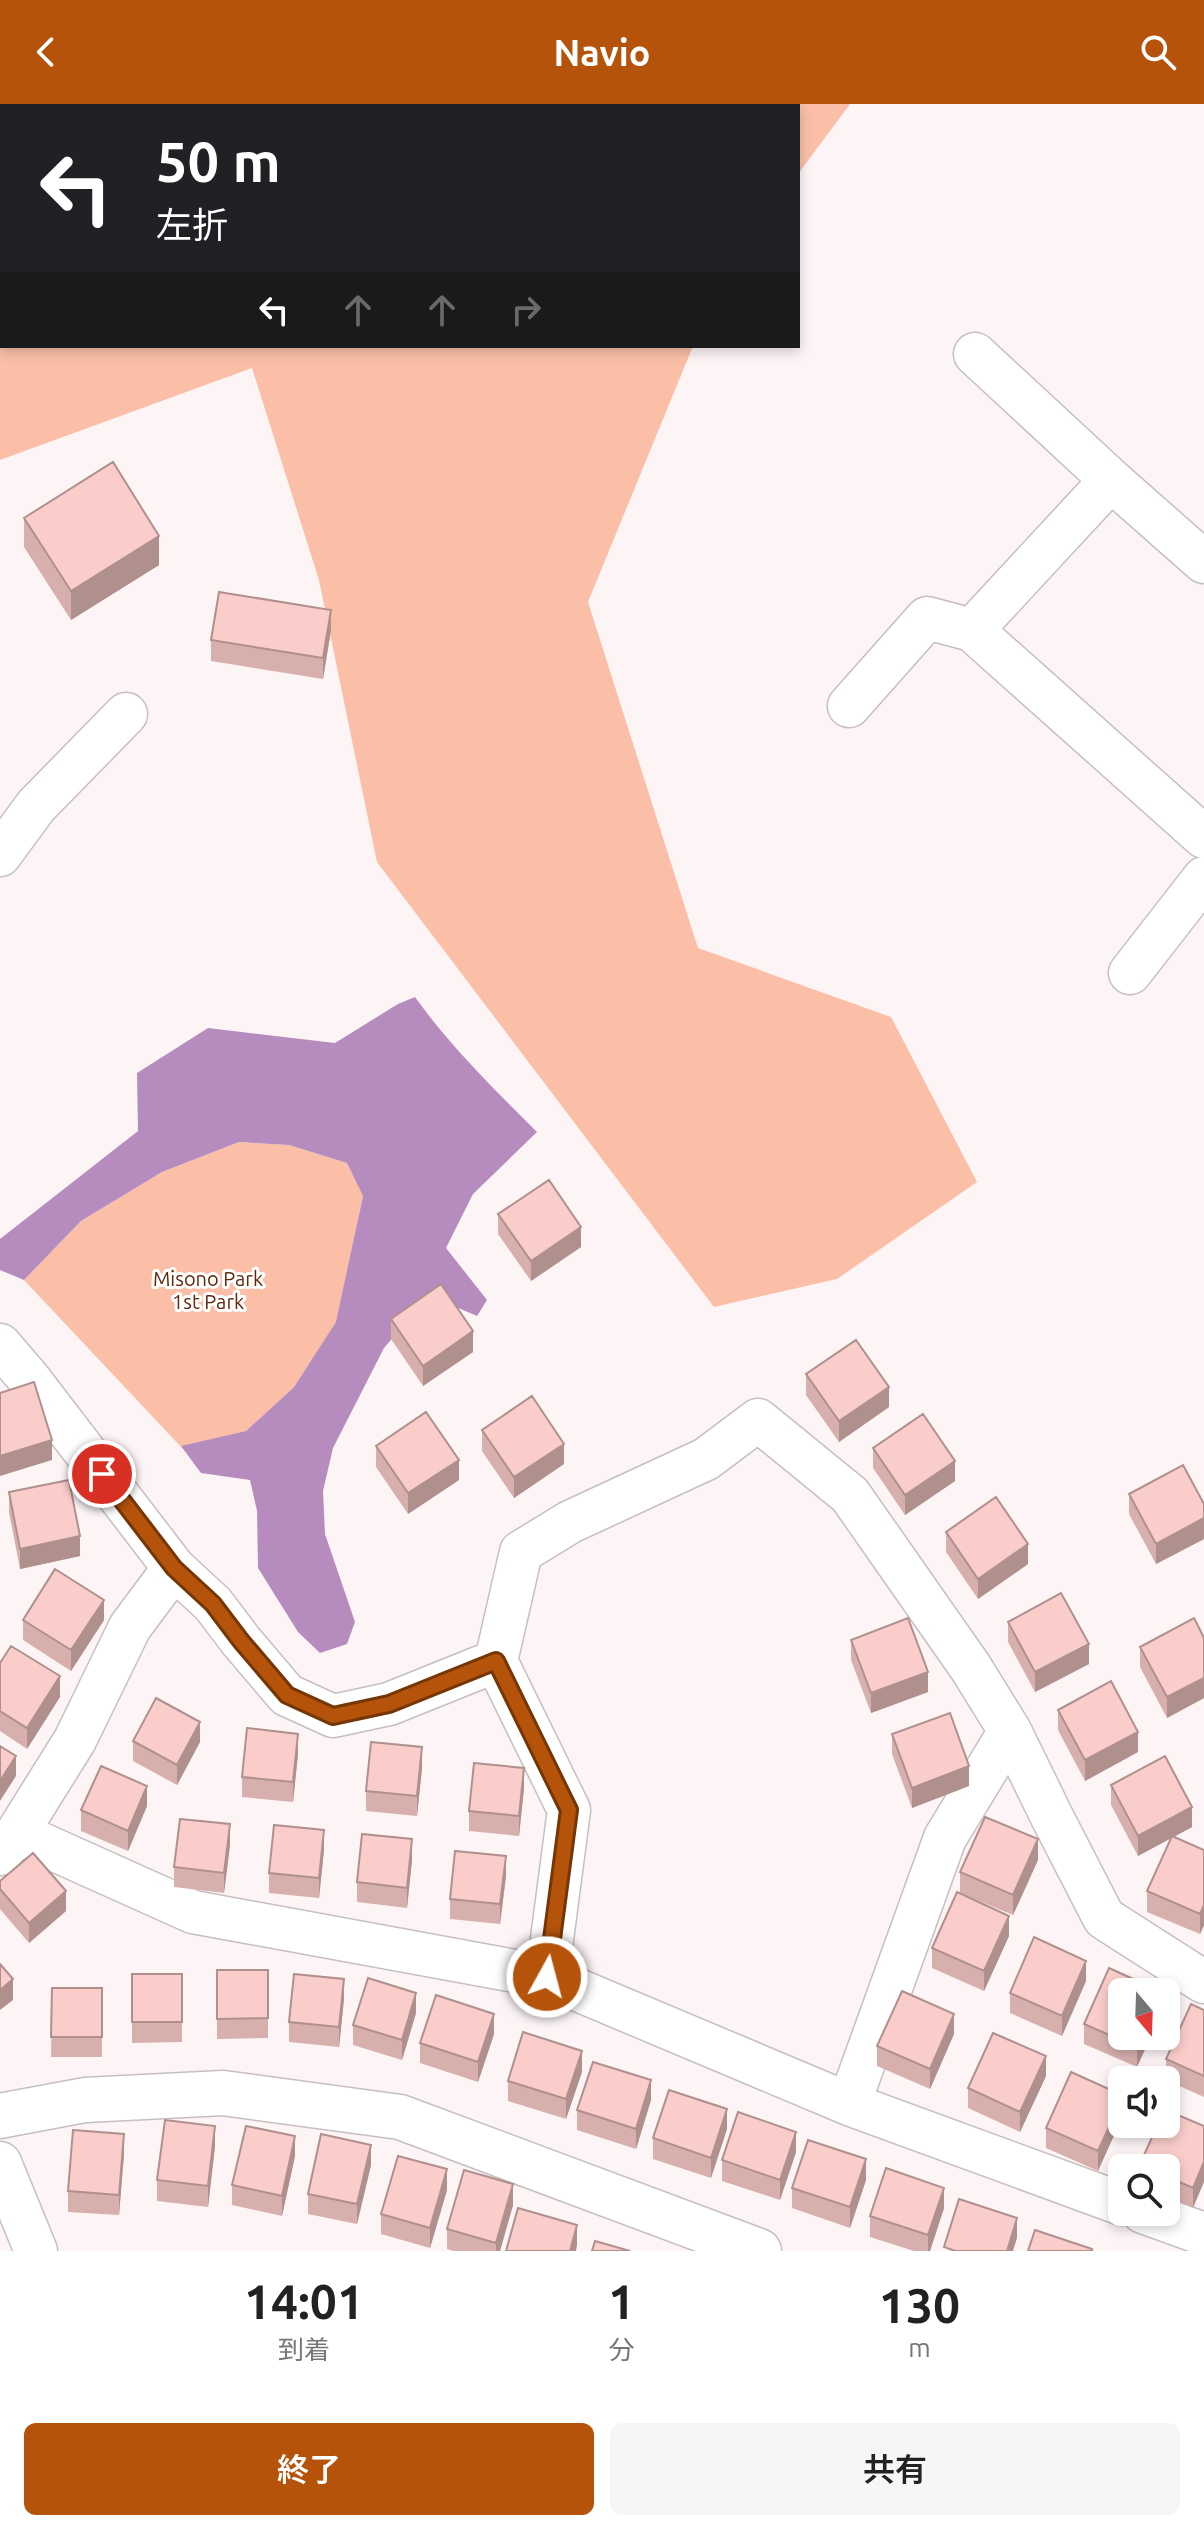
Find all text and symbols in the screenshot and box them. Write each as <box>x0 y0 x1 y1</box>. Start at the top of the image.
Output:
icon: back <box>24 30 68 74</box>
icon: search <box>1136 30 1180 74</box>
text: Navio <box>554 32 650 73</box>
text: 50 m <box>156 130 281 193</box>
icon: left <box>24 136 128 240</box>
text: 左折 <box>156 204 228 245</box>
icon: left <box>252 288 296 332</box>
icon: ahead <box>336 288 380 332</box>
icon: ahead <box>420 288 464 332</box>
icon: right <box>504 288 548 332</box>
park label: Misono Park 1st Park <box>153 1267 263 1313</box>
pin <box>68 1440 136 1508</box>
icon: arrive <box>80 1452 124 1496</box>
position arrow <box>505 1935 589 2019</box>
north arrow <box>1108 1978 1180 2050</box>
map controls <box>1108 1978 1180 2226</box>
button: sound <box>1108 2066 1180 2138</box>
button: search <box>1108 2154 1180 2226</box>
text: 14:01 <box>244 2274 364 2328</box>
text: 1 <box>608 2274 635 2328</box>
text: 130 <box>879 2278 960 2332</box>
text: m <box>908 2333 931 2362</box>
text: 到着 <box>278 2335 330 2364</box>
text: 分 <box>608 2335 634 2364</box>
button: 終了 <box>24 2423 594 2515</box>
button: 共有 <box>610 2423 1180 2515</box>

